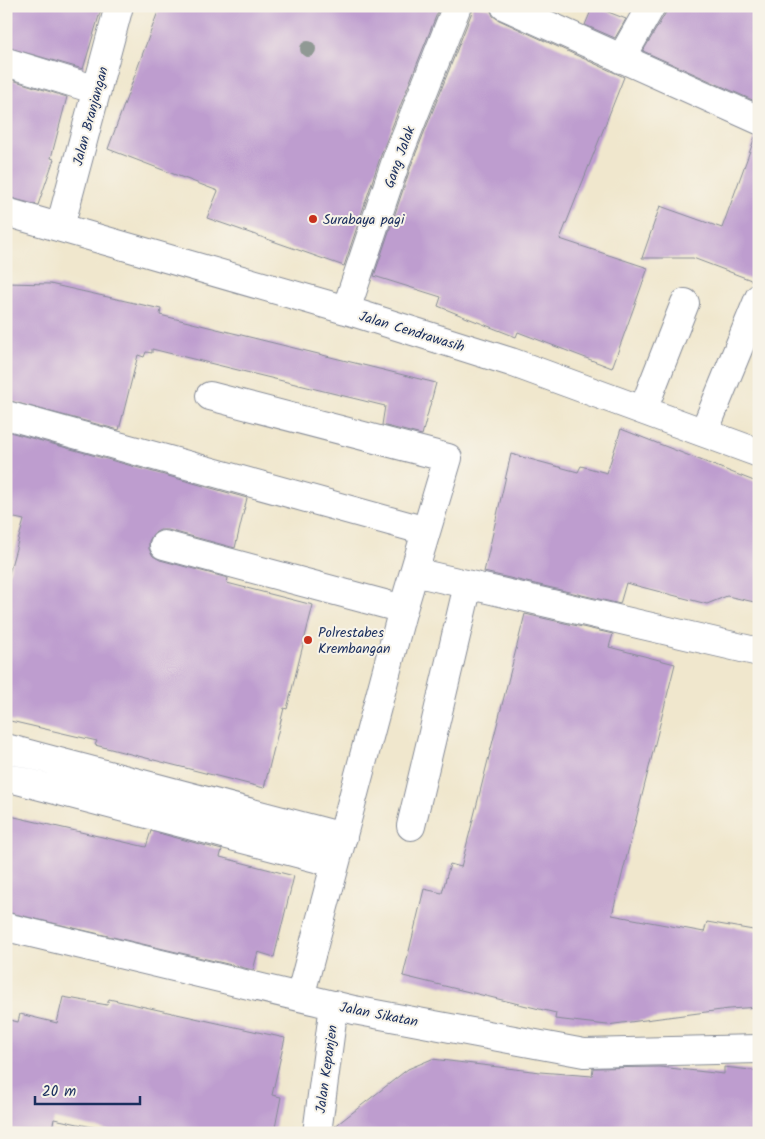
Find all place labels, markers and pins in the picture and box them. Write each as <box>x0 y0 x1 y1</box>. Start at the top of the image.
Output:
place label: Surabaya pagi <box>323 209 405 231</box>
marker: Surabaya pagi <box>307 213 319 225</box>
place label: Polrestabes Krembangan <box>318 622 390 660</box>
marker: Polrestabes Krembangan <box>302 634 314 646</box>

